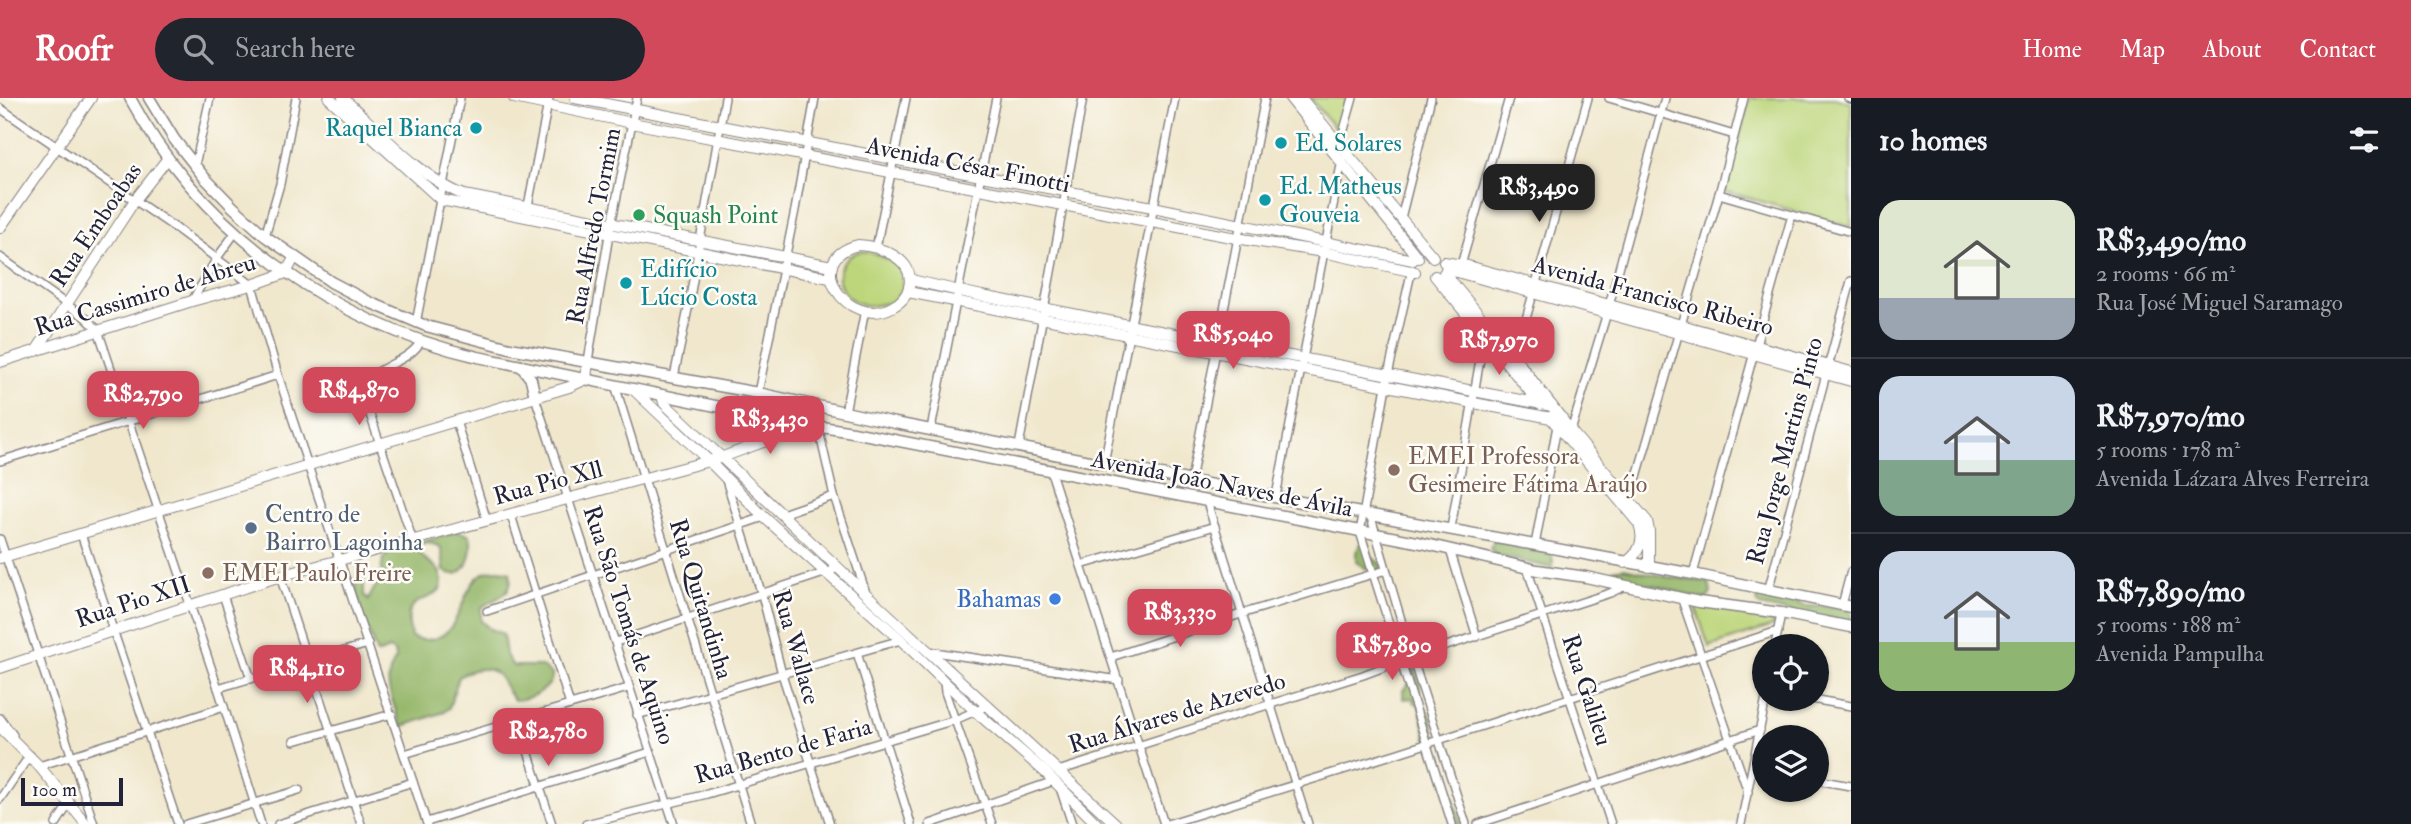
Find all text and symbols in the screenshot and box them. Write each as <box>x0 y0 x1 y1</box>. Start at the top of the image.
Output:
search box <box>155 18 645 81</box>
text: Roofr <box>35 29 113 70</box>
icon: search <box>179 30 217 68</box>
text: Search here <box>235 33 355 65</box>
text: Home <box>2022 34 2082 65</box>
text: Map <box>2120 34 2165 65</box>
text: About <box>2203 34 2262 65</box>
text: Contact <box>2300 34 2376 65</box>
place label: Raquel Bianca <box>325 113 463 144</box>
marker: Raquel Bianca <box>468 120 484 136</box>
icon: filters <box>2345 121 2383 159</box>
text: 10 homes <box>1879 122 1987 159</box>
street label: Rua Alfredo Tormim <box>560 125 628 327</box>
place label: Ed. Solares <box>1295 128 1402 159</box>
street label: Avenida César Finotti <box>862 130 1073 200</box>
marker: Ed. Solares <box>1273 135 1289 151</box>
street label: Rua Emboabas <box>43 157 149 293</box>
pin: R$3,490 <box>1474 164 1604 224</box>
place label: Ed. Matheus Gouveia <box>1279 171 1402 230</box>
text: R$3,490 <box>1499 172 1579 201</box>
marker: Ed. Matheus Gouveia <box>1257 192 1273 208</box>
place label: Squash Point <box>653 200 778 231</box>
marker: Squash Point <box>631 207 647 223</box>
text: R$3,490/mo <box>2096 222 2246 259</box>
icon: home <box>1935 228 2019 312</box>
street label: Rua Cassimiro de Abreu <box>30 247 260 343</box>
street label: Avenida Francisco Ribeiro <box>1528 249 1777 343</box>
place label: Edifício Lúcio Costa <box>640 254 758 313</box>
text: 2 rooms · 66 m² <box>2096 259 2235 288</box>
marker: Edifício Lúcio Costa <box>618 275 634 291</box>
text: Rua José Miguel Saramago <box>2096 288 2343 317</box>
pin: R$5,040 <box>1168 312 1298 371</box>
pin: R$7,970 <box>1434 317 1564 377</box>
text: R$5,040 <box>1193 319 1273 348</box>
text: R$7,970 <box>1459 325 1539 354</box>
street label: Rua Jorge Martins Pinto <box>1740 334 1830 568</box>
pin: R$4,870 <box>294 368 424 427</box>
pin: R$2,790 <box>78 372 208 431</box>
text: R$4,870 <box>319 375 399 404</box>
text: R$2,790 <box>103 379 183 408</box>
pin: R$3,430 <box>705 396 835 456</box>
text: R$7,970/mo <box>2096 398 2245 435</box>
text: R$3,430 <box>731 404 809 433</box>
icon: home <box>1935 404 2019 488</box>
text: 5 rooms · 178 m² <box>2096 435 2240 464</box>
place label: EMEI Professora Gesimeire Fátima Araújo <box>1408 441 1647 500</box>
street label: Avenida João Naves de Ávila <box>1088 442 1357 525</box>
street label: Rua Pio Xll <box>490 454 606 512</box>
marker: EMEI Professora Gesimeire Fátima Araújo <box>1386 462 1402 478</box>
text: Avenida Lázara Alves Ferreira <box>2096 464 2369 493</box>
place label: Centro de Bairro Lagoinha <box>265 499 424 558</box>
street label: Rua São Tomás de Aquino <box>576 502 682 748</box>
street label: Rua Quitandinha <box>662 515 740 684</box>
marker: Centro de Bairro Lagoinha <box>243 520 259 536</box>
place label: EMEI Paulo Freire <box>222 558 412 589</box>
marker: EMEI Paulo Freire <box>200 565 216 581</box>
street label: Rua Pio XII <box>72 569 194 635</box>
text: R$7,890/mo <box>2096 573 2245 610</box>
icon: home <box>1935 579 2019 663</box>
place label: Bahamas <box>956 584 1041 615</box>
street label: Rua Wallace <box>765 586 827 708</box>
pin: R$3,330 <box>1115 589 1245 649</box>
marker: Bahamas <box>1047 591 1063 607</box>
text: R$3,330 <box>1143 597 1217 626</box>
text: 5 rooms · 188 m² <box>2096 610 2240 639</box>
pin: R$7,890 <box>1327 622 1457 682</box>
text: R$7,890 <box>1352 630 1432 659</box>
street label: Rua Galileu <box>1554 630 1620 750</box>
map controls <box>1752 634 1829 802</box>
button: locate <box>1752 634 1829 711</box>
text: Avenida Pampulha <box>2096 639 2264 668</box>
pin: R$4,110 <box>242 646 372 705</box>
text: R$4,110 <box>269 653 345 682</box>
street label: Rua Álvares de Azevedo <box>1065 664 1289 761</box>
pin: R$2,780 <box>483 708 613 768</box>
street label: Rua Bento de Faria <box>691 711 876 791</box>
text: R$2,780 <box>509 716 587 745</box>
button: layers <box>1752 725 1829 802</box>
scale bar <box>21 775 122 807</box>
text: 100 m <box>32 778 77 802</box>

